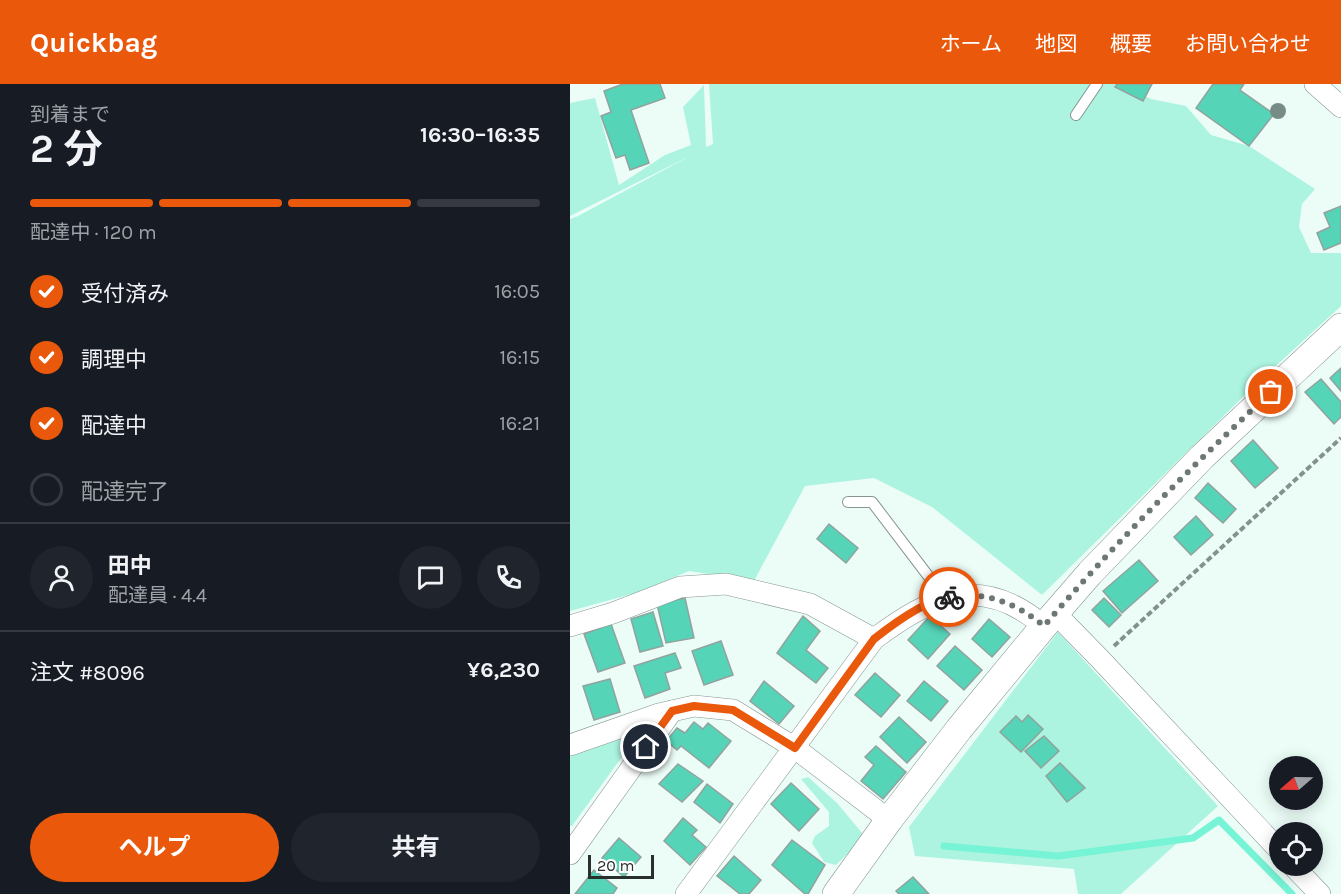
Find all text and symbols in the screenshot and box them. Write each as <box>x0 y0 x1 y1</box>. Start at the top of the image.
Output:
text: Quickbag <box>30 26 157 59</box>
text: ホーム <box>940 32 1002 56</box>
text: 地図 <box>1035 32 1077 56</box>
text: 概要 <box>1110 32 1152 56</box>
text: お問い合わせ <box>1185 32 1311 56</box>
text: 到着まで <box>30 103 110 126</box>
text: 16:30–16:35 <box>420 122 540 148</box>
text: 2 分 <box>30 126 102 172</box>
text: 配達中 · 120 m <box>30 221 157 244</box>
icon: check <box>30 275 63 308</box>
text: 16:05 <box>494 280 540 303</box>
text: 受付済み <box>81 281 169 307</box>
icon: check <box>30 341 63 374</box>
text: 16:15 <box>499 346 540 369</box>
text: 調理中 <box>81 347 147 373</box>
pin <box>1245 366 1296 417</box>
icon: bag <box>1254 375 1287 408</box>
icon: check <box>30 407 63 440</box>
text: 16:21 <box>499 412 540 435</box>
text: 配達中 <box>81 413 147 439</box>
text: 配達完了 <box>81 479 169 505</box>
button: person <box>30 546 93 609</box>
button: chat <box>399 546 462 609</box>
button: phone <box>477 546 540 609</box>
text: 田中 <box>108 553 152 579</box>
courier <box>919 567 979 627</box>
icon: bike <box>933 581 966 614</box>
text: 配達員 · 4.4 <box>108 584 207 607</box>
text: ¥6,230 <box>467 657 540 683</box>
text: 注文 #8096 <box>30 660 145 686</box>
pin <box>620 721 671 772</box>
icon: home <box>629 730 662 763</box>
north arrow <box>1269 756 1323 810</box>
map controls <box>1269 756 1323 876</box>
button: ヘルプ <box>30 813 279 882</box>
button: 共有 <box>291 813 540 882</box>
button: locate <box>1269 822 1323 876</box>
scale bar <box>588 852 654 880</box>
text: 20 m <box>597 856 635 875</box>

